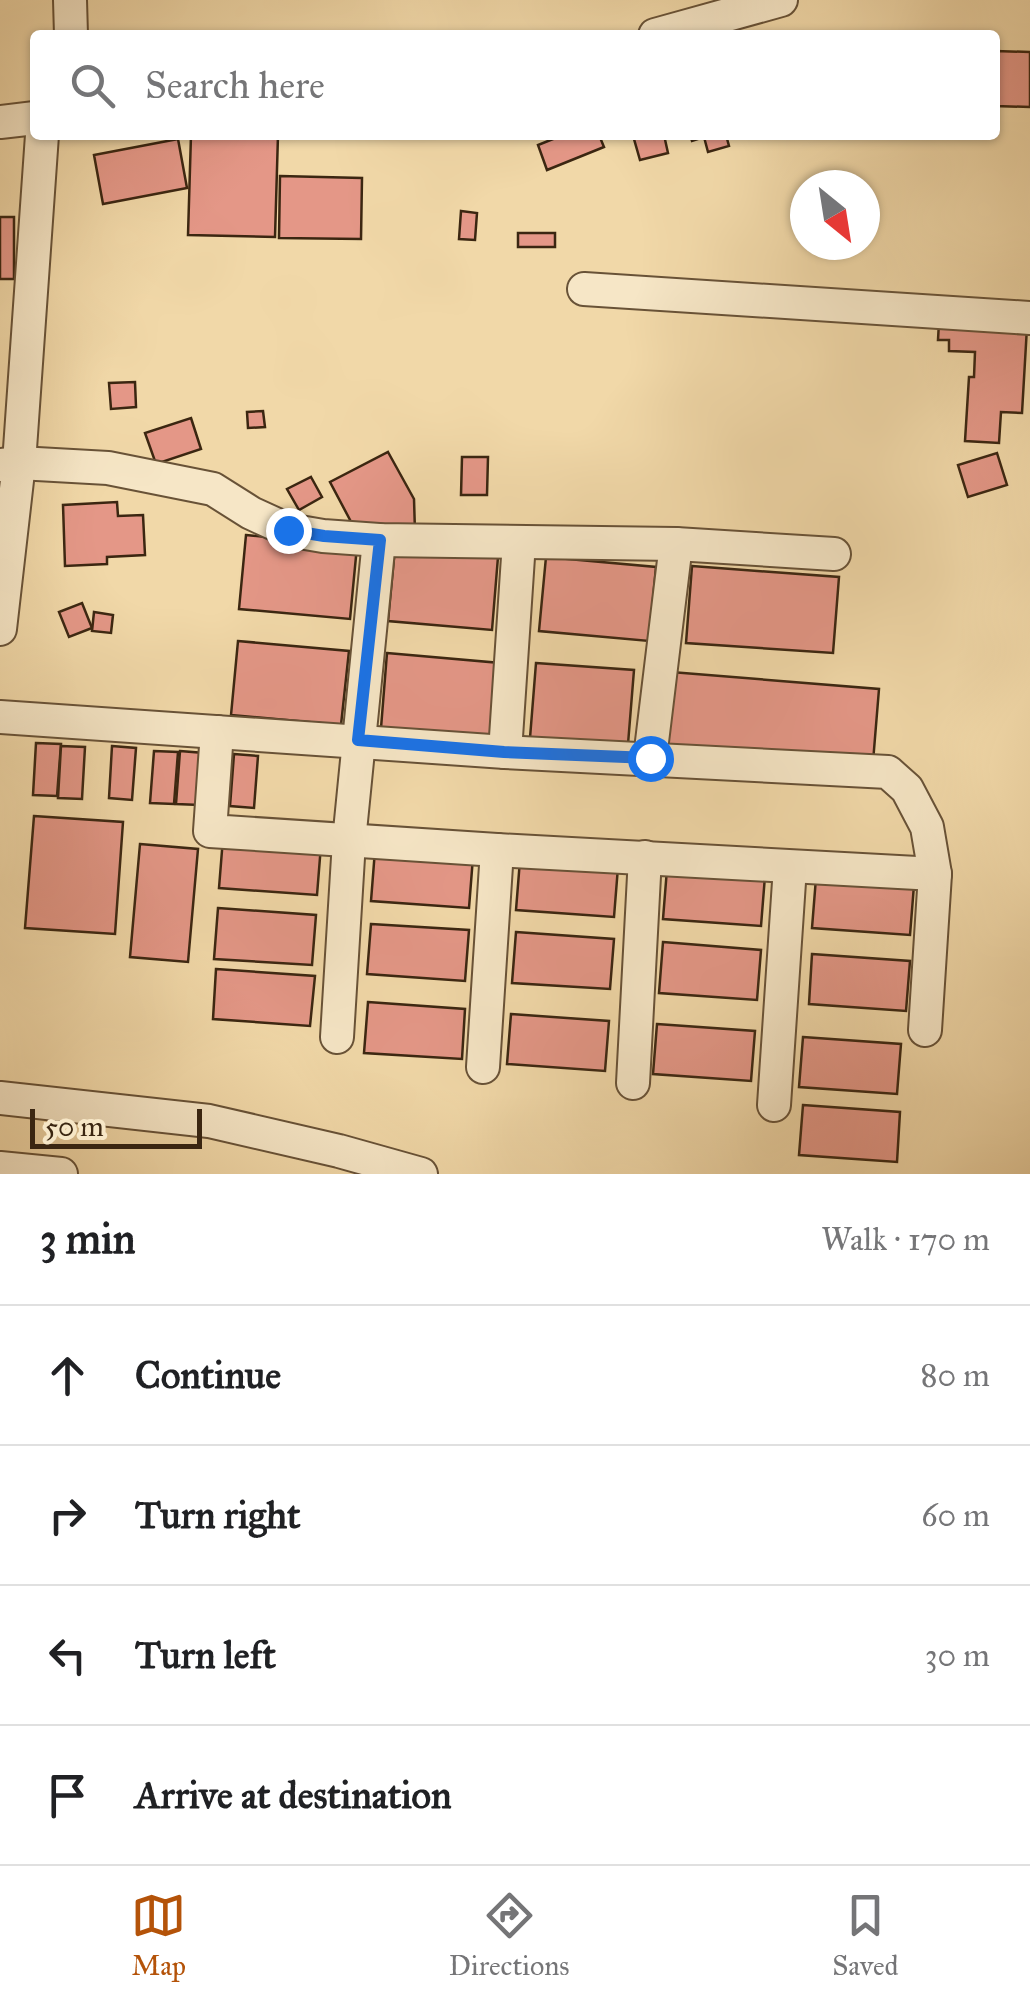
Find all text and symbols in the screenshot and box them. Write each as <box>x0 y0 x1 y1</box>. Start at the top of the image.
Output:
search box <box>30 30 1000 140</box>
icon: search <box>65 58 120 113</box>
text: Search here <box>145 62 325 108</box>
north arrow <box>790 170 880 260</box>
route end <box>266 508 312 554</box>
route start <box>628 736 674 782</box>
scale bar <box>30 1104 202 1148</box>
text: 50 m <box>45 1109 104 1144</box>
text: 3 min <box>40 1213 135 1265</box>
text: Walk · 170 m <box>821 1220 990 1259</box>
icon: ahead <box>40 1348 95 1403</box>
text: Continue <box>135 1352 281 1398</box>
text: 80 m <box>921 1356 990 1395</box>
icon: right <box>40 1488 95 1543</box>
text: Turn right <box>135 1492 301 1538</box>
text: 60 m <box>921 1496 990 1535</box>
icon: left <box>40 1628 95 1683</box>
text: Turn left <box>135 1632 276 1678</box>
text: 30 m <box>925 1636 990 1675</box>
icon: arrive <box>40 1768 95 1823</box>
text: Arrive at destination <box>135 1772 452 1818</box>
tab: Map <box>131 1888 186 1983</box>
tab: Directions <box>449 1888 570 1983</box>
tab: Saved <box>832 1888 899 1983</box>

